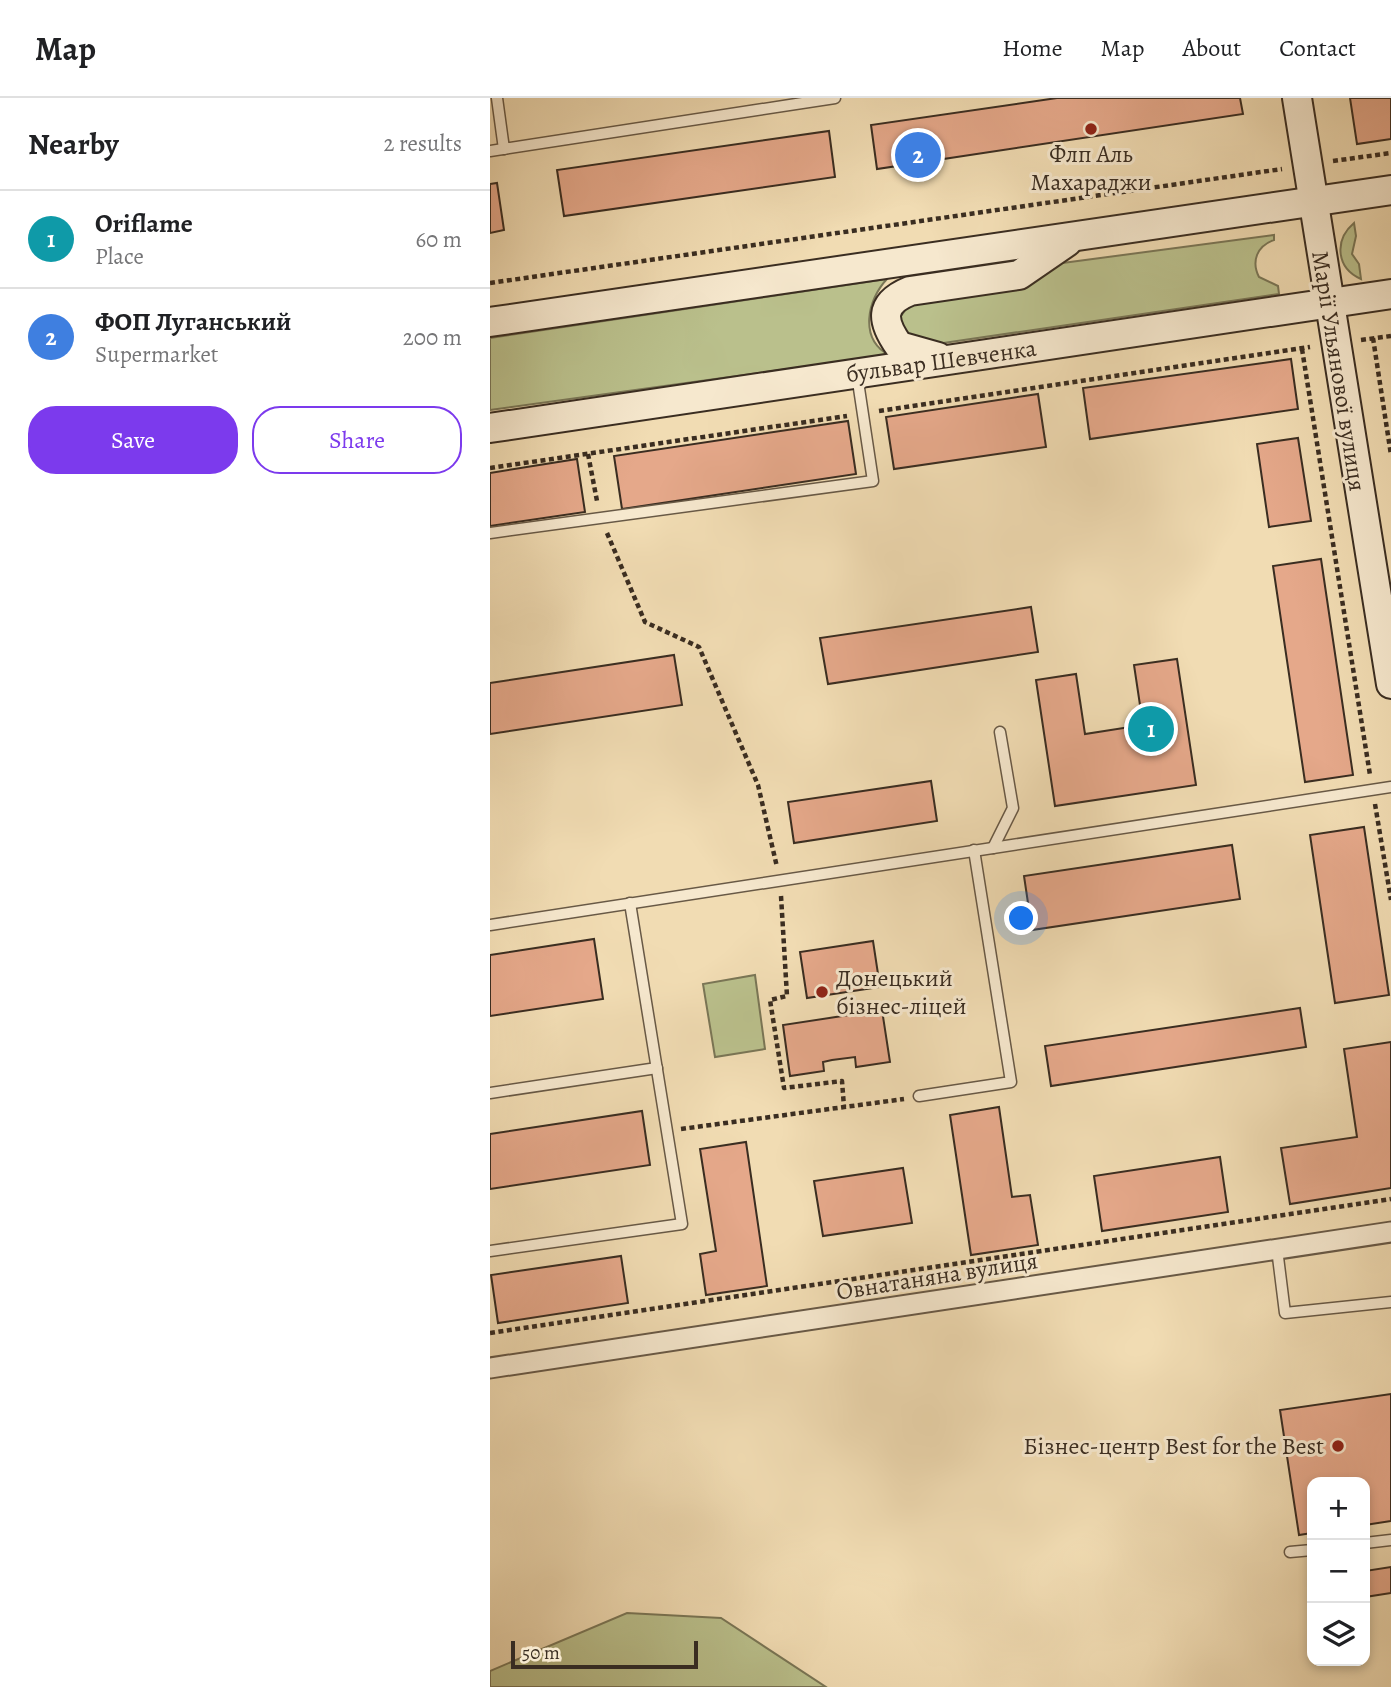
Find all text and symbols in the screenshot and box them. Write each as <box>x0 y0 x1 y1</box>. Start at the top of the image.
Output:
text: Map <box>35 26 96 71</box>
text: Home <box>1002 32 1063 64</box>
text: Map <box>1101 32 1145 64</box>
text: About <box>1183 32 1241 64</box>
text: Contact <box>1279 32 1356 64</box>
marker: Флп Аль Махараджи <box>1083 121 1099 137</box>
text: Nearby <box>28 124 119 164</box>
text: 2 results <box>384 128 462 159</box>
pin: 2 <box>895 129 941 181</box>
place label: Флп Аль Махараджи <box>1030 138 1152 198</box>
text: Oriflame <box>95 206 193 241</box>
text: 1 <box>47 224 55 255</box>
text: 60 m <box>415 224 462 255</box>
text: Place <box>95 241 144 272</box>
street label: Марії Ульянової вулиця <box>1304 249 1374 493</box>
text: ФОП Луганський <box>95 304 292 339</box>
text: 2 <box>45 322 57 353</box>
text: 200 m <box>403 322 462 353</box>
street label: бульвар Шевченка <box>844 332 1038 390</box>
text: Supermarket <box>95 339 218 370</box>
button: Save <box>28 406 238 474</box>
button: Share <box>252 406 462 474</box>
pin: 1 <box>1128 703 1174 755</box>
your location <box>1004 901 1038 935</box>
place label: Донецький бізнес-ліцей <box>836 962 967 1022</box>
marker: Донецький бізнес-ліцей <box>814 984 830 1000</box>
street label: Овнатаняна вулиця <box>834 1244 1040 1308</box>
place label: Бізнес-центр Best for the Best <box>1023 1430 1324 1462</box>
marker: Бізнес-центр Best for the Best <box>1330 1438 1346 1454</box>
map controls <box>1307 1477 1370 1666</box>
button: + <box>1307 1477 1370 1540</box>
button: − <box>1307 1540 1370 1603</box>
button: layers <box>1307 1603 1370 1666</box>
scale bar <box>511 1638 698 1670</box>
text: 50 m <box>522 1640 560 1666</box>

